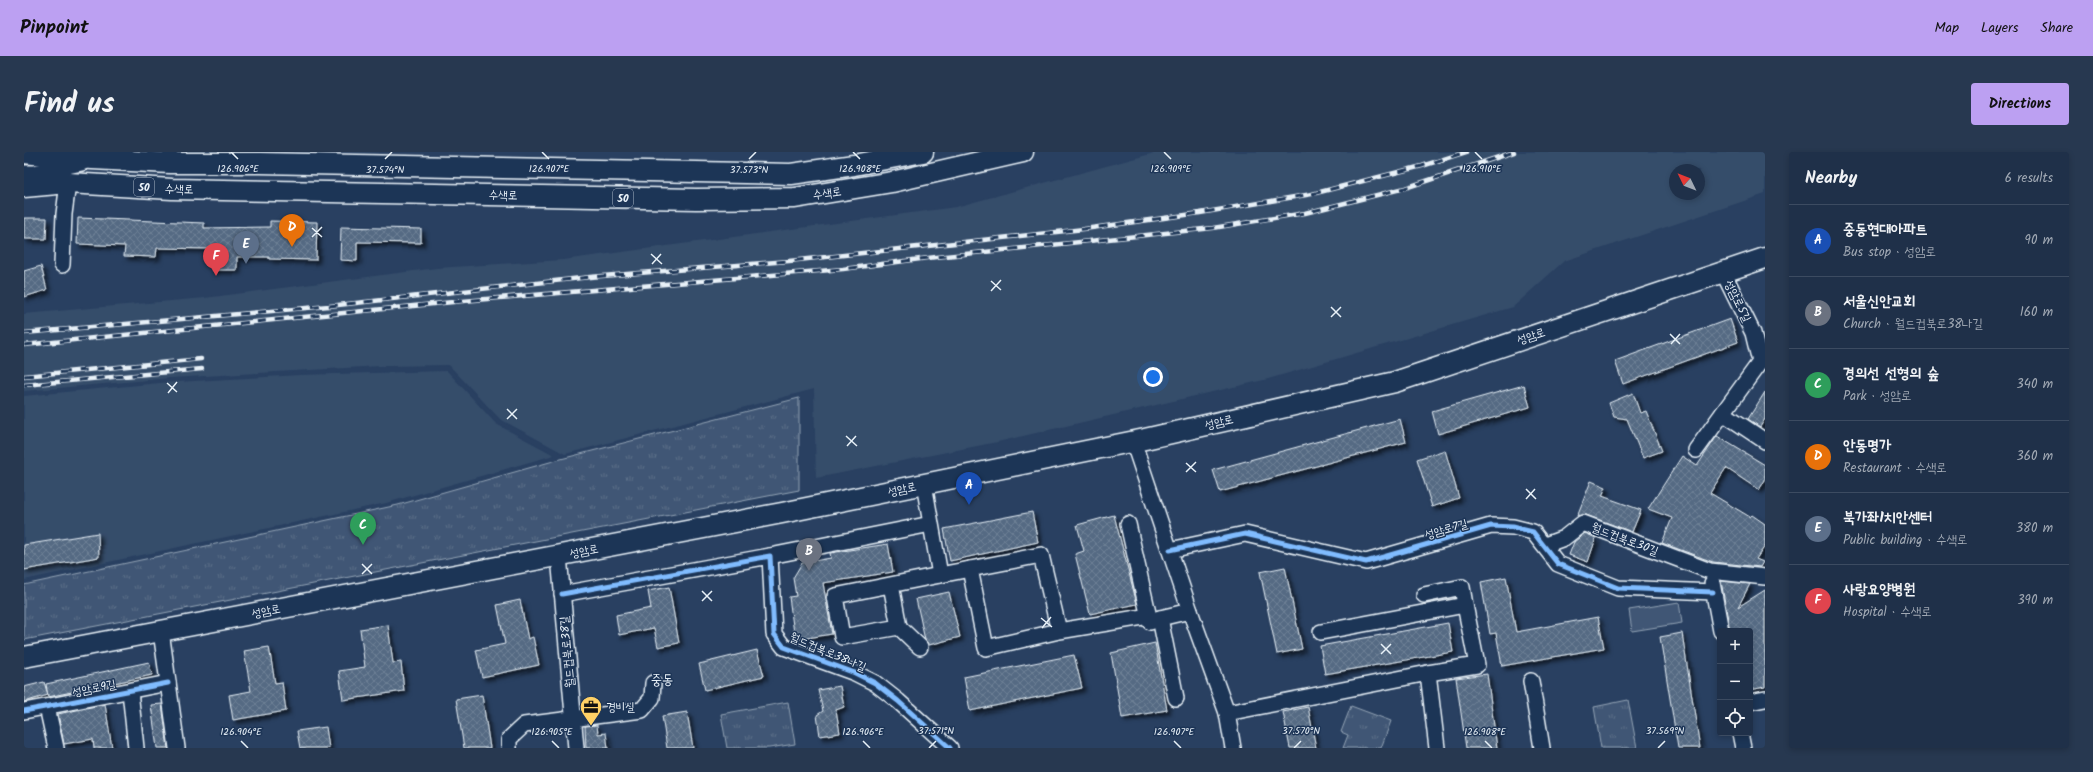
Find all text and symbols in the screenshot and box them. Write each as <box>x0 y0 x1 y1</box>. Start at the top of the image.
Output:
text: Pinpoint <box>20 13 89 43</box>
text: Map <box>1935 17 1959 39</box>
text: Layers <box>1981 17 2019 39</box>
text: Share <box>2041 17 2073 39</box>
text: Find us <box>24 82 115 127</box>
button: Directions <box>1971 83 2069 125</box>
text: 126.906°E <box>217 161 260 177</box>
text: 126.907°E <box>529 161 570 177</box>
text: 126.908°E <box>839 161 882 177</box>
text: 126.909°E <box>1151 161 1193 177</box>
text: 126.910°E <box>1462 161 1503 177</box>
text: 37.574°N <box>366 162 404 178</box>
text: 37.573°N <box>730 162 768 178</box>
north arrow <box>1669 164 1705 200</box>
text: Nearby <box>1805 165 1857 192</box>
text: 6 results <box>2005 168 2053 189</box>
road number: 50 <box>134 178 154 196</box>
street label: 수색로 <box>164 180 194 199</box>
street label: 수색로 <box>811 182 843 205</box>
street label: 수색로 <box>488 186 518 205</box>
road number: 50 <box>613 189 633 207</box>
pin: D <box>279 214 305 247</box>
text: 중동현대아파트 <box>1843 218 1928 242</box>
text: A <box>1814 230 1822 251</box>
text: 90 m <box>2025 230 2053 251</box>
pin: E <box>233 231 259 264</box>
text: Bus stop · 성암로 <box>1843 242 1936 263</box>
pin: F <box>203 243 229 276</box>
street label: 성암로5길 <box>1719 277 1756 326</box>
text: 서울신안교회 <box>1843 290 1915 314</box>
text: B <box>1814 302 1822 323</box>
text: 160 m <box>2020 302 2053 323</box>
text: Church · 월드컵북로38나길 <box>1843 314 1983 335</box>
street label: 성암로 <box>1514 323 1548 350</box>
text: 경의선 선형의 숲 <box>1843 362 1939 386</box>
your location <box>1143 367 1163 387</box>
text: C <box>1814 374 1822 395</box>
text: 340 m <box>2016 374 2053 395</box>
text: Park · 성암로 <box>1843 386 1911 407</box>
street label: 성암로 <box>1203 410 1235 435</box>
text: 안동명가 <box>1843 434 1891 458</box>
text: D <box>1814 446 1822 467</box>
text: 360 m <box>2016 446 2053 467</box>
text: Restaurant · 수색로 <box>1843 458 1947 479</box>
pin: A <box>956 472 982 505</box>
street label: 성암로 <box>886 477 918 502</box>
text: 북가좌1치안센터 <box>1843 506 1932 530</box>
pin: C <box>350 512 376 545</box>
street label: 성암로7길 <box>1422 514 1470 545</box>
street label: 월드컵북로30길 <box>1588 518 1662 561</box>
text: E <box>1814 518 1822 539</box>
text: 380 m <box>2016 518 2053 539</box>
text: Public building · 수색로 <box>1843 530 1967 551</box>
pin: B <box>796 538 822 571</box>
street label: 성암로 <box>568 539 600 564</box>
text: 사랑요양병원 <box>1843 578 1915 602</box>
text: F <box>1814 590 1822 611</box>
text: 390 m <box>2017 590 2053 611</box>
street label: 성암로 <box>250 599 282 624</box>
text: Hospital · 수색로 <box>1843 602 1932 623</box>
street label: 월드컵북로38길 <box>555 615 580 689</box>
street label: 월드컵북로38나길 <box>787 628 869 677</box>
map controls <box>1717 628 1753 736</box>
button: + <box>1717 628 1753 664</box>
button: − <box>1717 664 1753 700</box>
district label: 중동 <box>651 669 673 691</box>
street label: 성암로9길 <box>70 675 118 702</box>
office icon: 경비실 <box>578 694 604 727</box>
place label: 경비실 <box>606 698 635 717</box>
button: locate <box>1717 700 1753 736</box>
text: 37.571°N <box>918 723 954 739</box>
text: 37.570°N <box>1282 723 1320 739</box>
text: 37.569°N <box>1646 723 1685 739</box>
text: 126.904°E <box>220 724 263 740</box>
text: 126.905°E <box>531 724 574 740</box>
text: 126.906°E <box>842 724 885 740</box>
text: 126.907°E <box>1154 724 1195 740</box>
text: 126.908°E <box>1464 724 1507 740</box>

